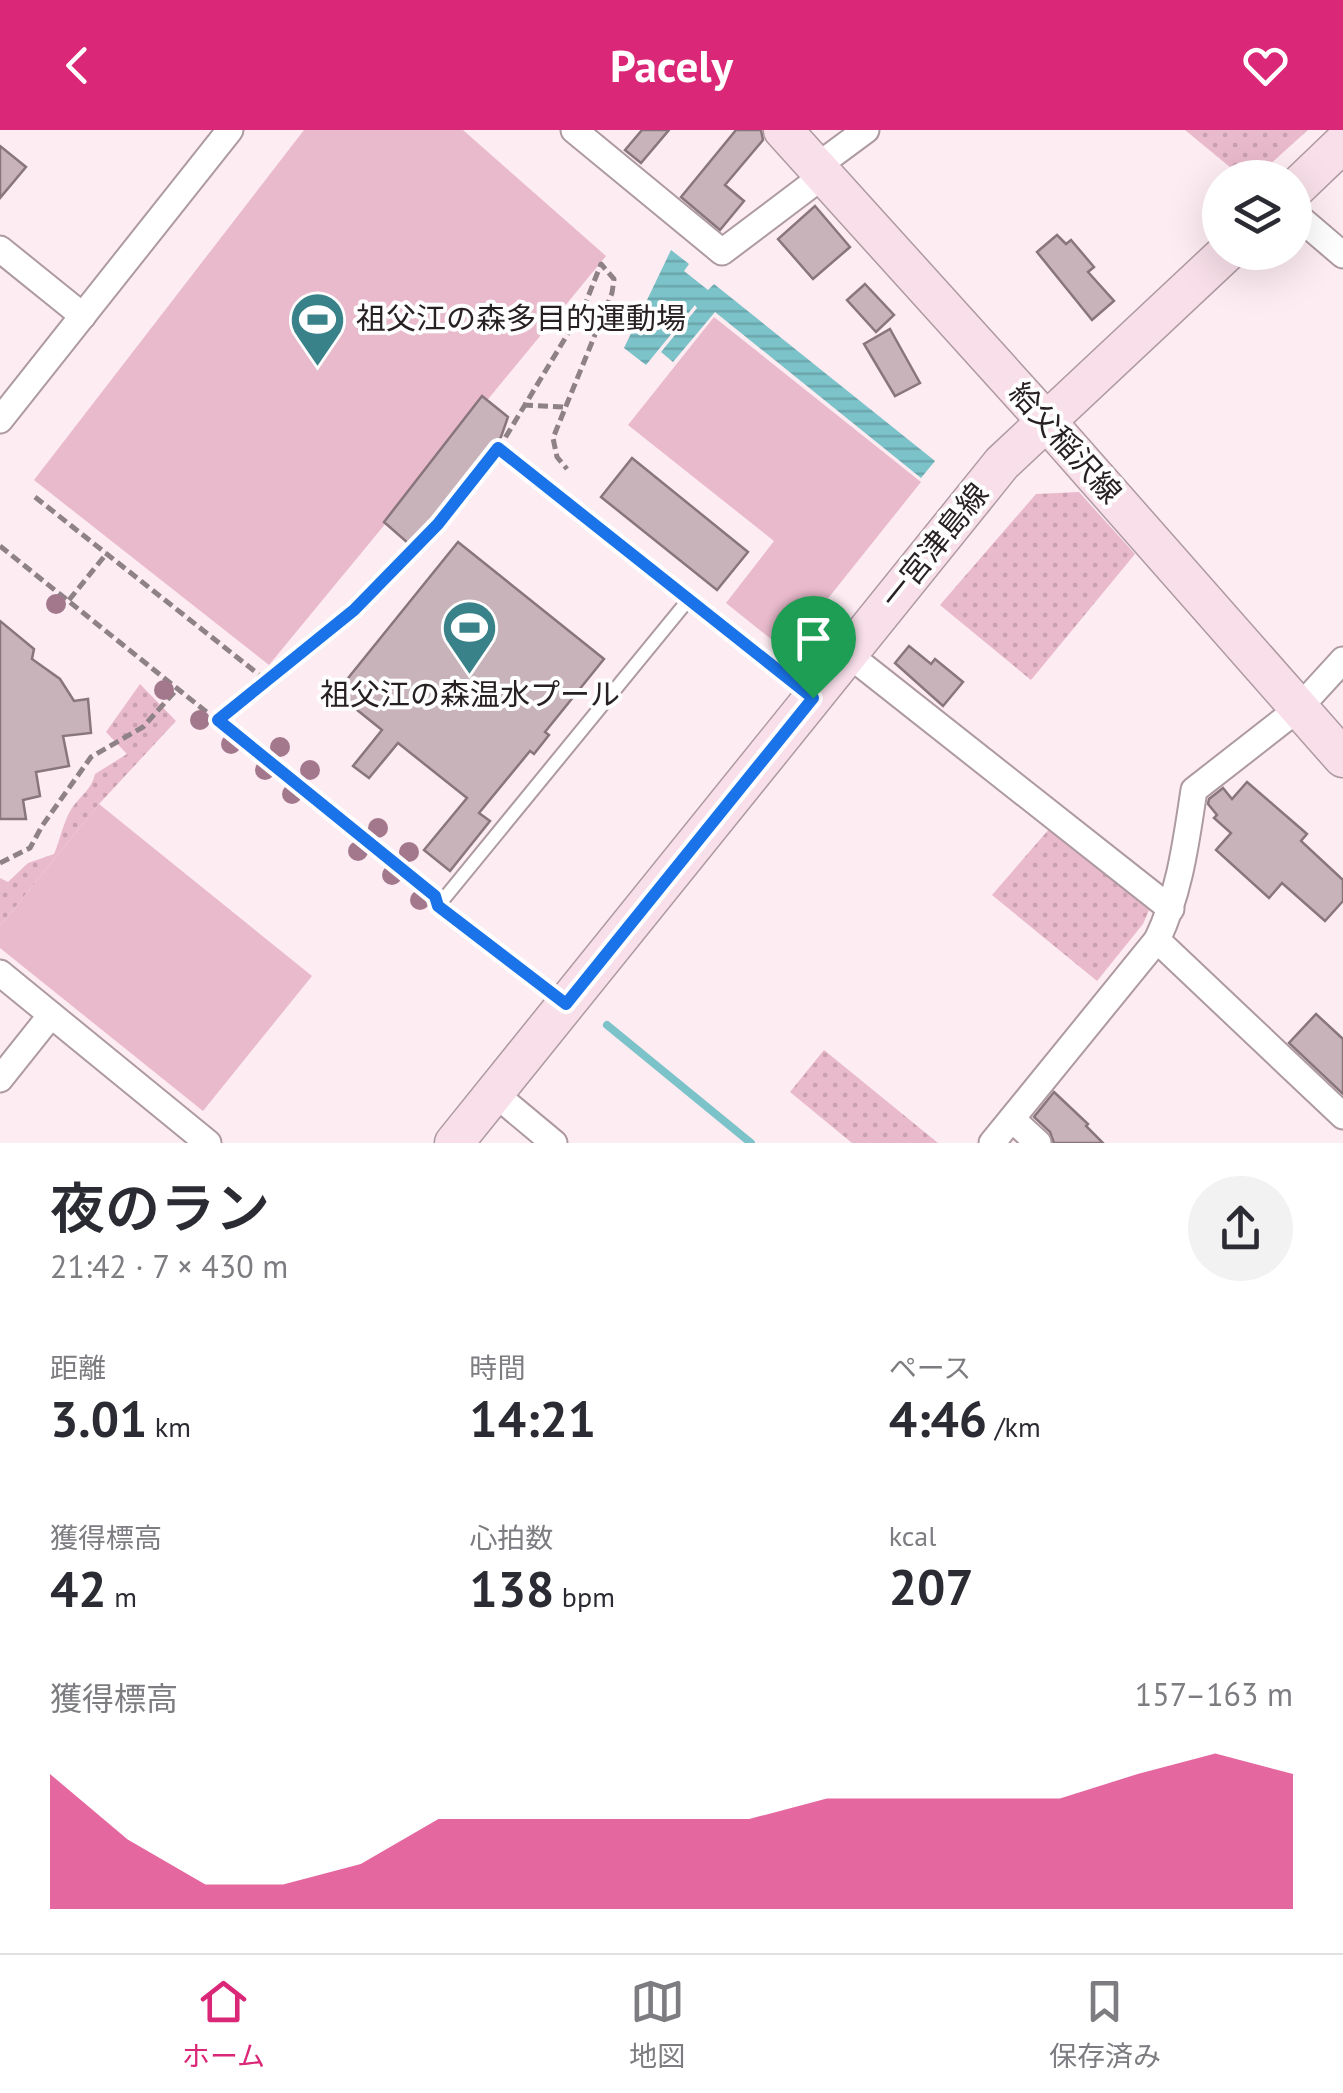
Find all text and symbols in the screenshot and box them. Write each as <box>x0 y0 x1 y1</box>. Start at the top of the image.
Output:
text: Pacely <box>610 36 733 94</box>
icon: back <box>50 38 105 93</box>
icon: heart <box>1238 38 1293 93</box>
map controls <box>1202 160 1312 270</box>
button: layers <box>1202 160 1312 270</box>
sports icon: 祖父江の森多目的運動場 <box>287 289 347 368</box>
place label: 祖父江の森多目的運動場 <box>356 298 686 337</box>
street label: 給父稲沢線 <box>1001 373 1131 511</box>
street label: 一宮津島線 <box>871 474 996 616</box>
pin <box>771 596 856 699</box>
sports icon: 祖父江の森温水プール <box>440 597 500 676</box>
icon: arrive <box>786 611 841 666</box>
place label: 祖父江の森温水プール <box>320 674 620 713</box>
text: 夜のラン <box>50 1172 270 1243</box>
button: share <box>1188 1176 1293 1281</box>
text: 21:42 · 7 × 430 m <box>50 1245 288 1287</box>
text: 距離 <box>50 1349 106 1386</box>
text: 時間 <box>469 1349 525 1386</box>
text: ペース <box>889 1349 971 1386</box>
text: 3.01 <box>50 1386 147 1451</box>
text: 14:21 <box>469 1386 596 1451</box>
text: 4:46 <box>889 1386 987 1451</box>
text: km <box>147 1408 191 1445</box>
text: /km <box>987 1408 1041 1445</box>
text: kcal <box>889 1517 936 1554</box>
text: 獲得標高 <box>50 1519 162 1556</box>
text: 心拍数 <box>469 1519 553 1556</box>
text: 207 <box>889 1554 974 1619</box>
text: 42 <box>50 1556 107 1621</box>
text: 138 <box>469 1556 554 1621</box>
text: m <box>107 1578 137 1615</box>
text: bpm <box>554 1578 615 1615</box>
text: 157–163 m <box>1135 1673 1293 1715</box>
text: 獲得標高 <box>50 1677 178 1719</box>
tab: ホーム <box>182 1974 265 2074</box>
tab: 地図 <box>629 1974 685 2074</box>
tab: 保存済み <box>1049 1974 1161 2074</box>

